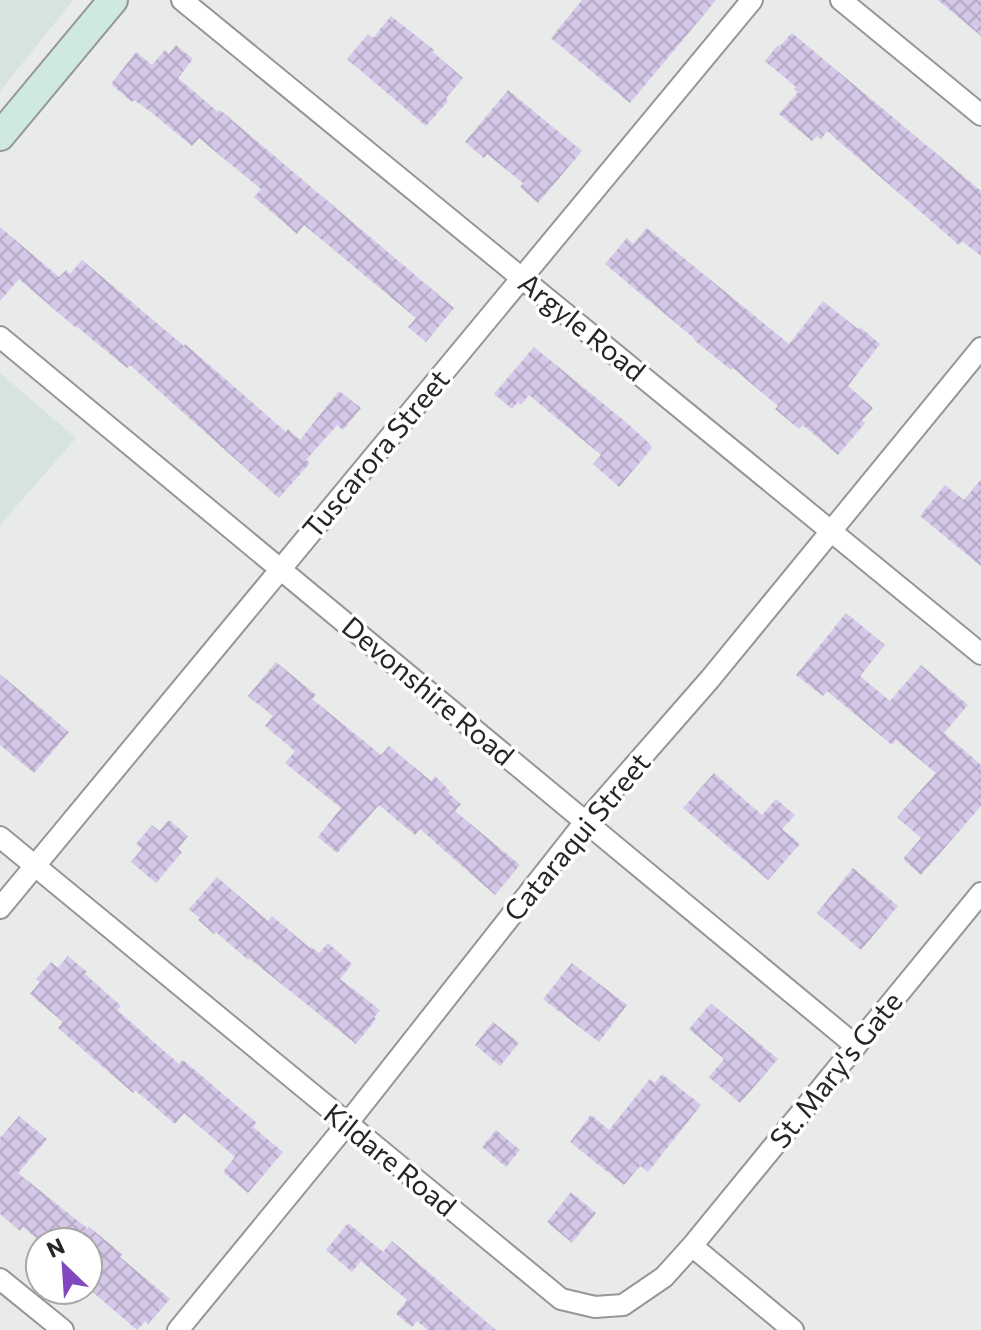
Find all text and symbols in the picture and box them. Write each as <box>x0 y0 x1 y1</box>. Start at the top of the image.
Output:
street label: Argyle Road <box>513 265 653 388</box>
street label: Tuscarora Street <box>295 362 456 545</box>
street label: Devonshire Road <box>336 608 521 772</box>
street label: Cataraqui Street <box>496 745 656 927</box>
street label: St. Mary's Gate <box>762 984 909 1154</box>
street label: Kildare Road <box>318 1096 464 1223</box>
north arrow <box>24 1226 104 1306</box>
text: N <box>42 1232 69 1263</box>

